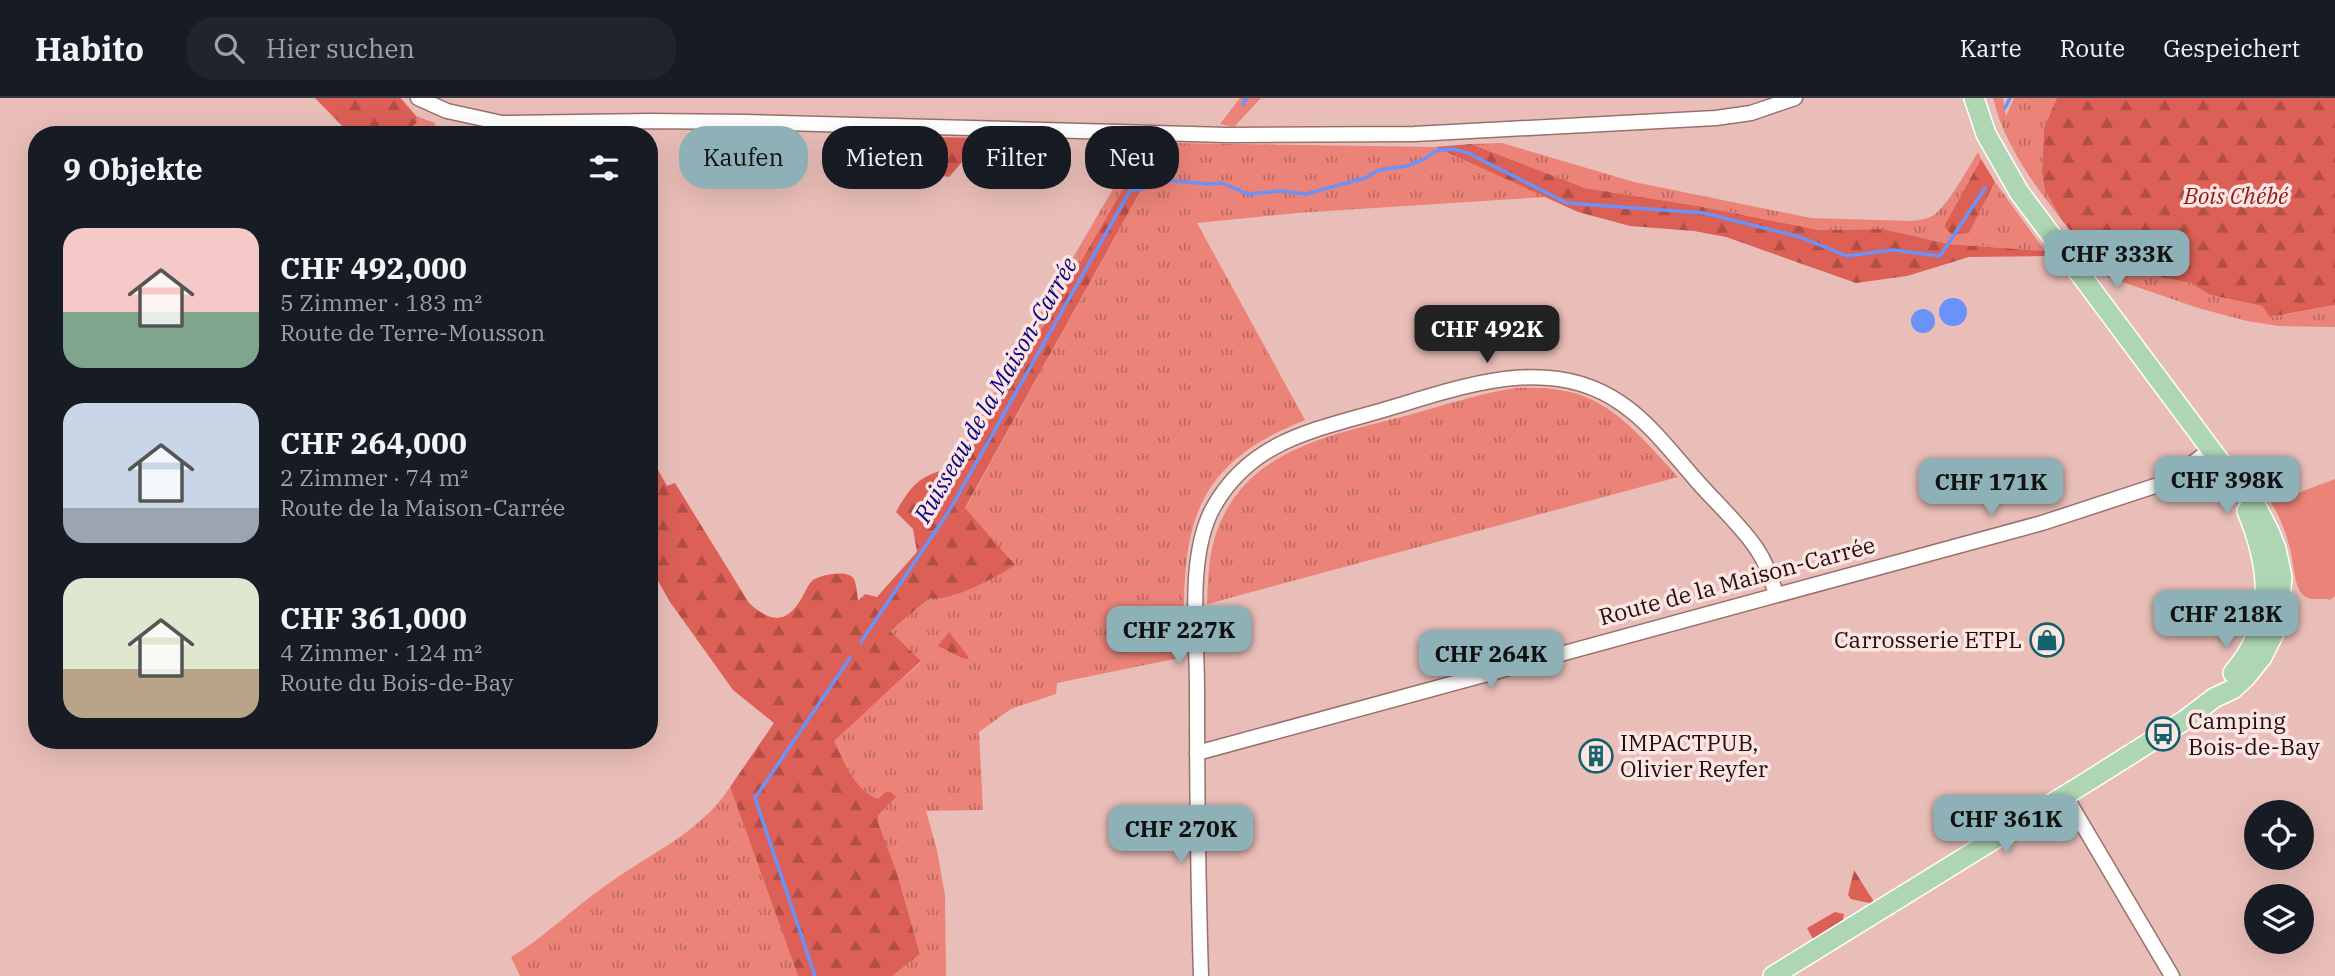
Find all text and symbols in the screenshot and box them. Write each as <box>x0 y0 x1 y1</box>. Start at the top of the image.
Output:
search box <box>186 17 676 80</box>
text: Habito <box>35 27 144 70</box>
icon: search <box>210 29 248 67</box>
text: Hier suchen <box>266 31 415 65</box>
text: Karte <box>1960 32 2022 64</box>
text: Route <box>2060 32 2125 64</box>
text: Gespeichert <box>2163 32 2300 64</box>
chip: Kaufen <box>679 126 808 189</box>
chip: Mieten <box>822 126 948 189</box>
chip: Filter <box>962 126 1071 189</box>
chip: Neu <box>1085 126 1179 189</box>
text: 9 Objekte <box>63 149 203 188</box>
icon: filters <box>585 149 623 187</box>
park label: Bois Chébé <box>2183 180 2289 210</box>
pin: CHF 333K <box>2045 230 2189 290</box>
text: CHF 333K <box>2060 238 2174 268</box>
text: CHF 492,000 <box>280 248 467 287</box>
water label: Ruisseau de la Maison-Carrée <box>906 251 1084 529</box>
icon: home <box>119 256 203 340</box>
text: 5 Zimmer · 183 m² <box>280 287 482 317</box>
pin: CHF 492K <box>1415 306 1559 365</box>
text: CHF 492K <box>1430 313 1544 343</box>
text: Route de Terre-Mousson <box>280 317 545 347</box>
text: CHF 264,000 <box>280 423 467 462</box>
icon: home <box>119 431 203 515</box>
pin: CHF 398K <box>2155 456 2299 516</box>
pin: CHF 171K <box>1919 458 2063 518</box>
text: 2 Zimmer · 74 m² <box>280 462 468 492</box>
text: CHF 398K <box>2170 464 2284 494</box>
text: CHF 171K <box>1934 466 2048 496</box>
text: Route de la Maison-Carrée <box>280 492 565 522</box>
street label: Route de la Maison-Carrée <box>1595 529 1878 631</box>
pin: CHF 218K <box>2154 590 2298 650</box>
text: CHF 361,000 <box>280 598 467 637</box>
text: CHF 218K <box>2169 598 2283 628</box>
icon: home <box>119 606 203 690</box>
pin: CHF 227K <box>1107 606 1251 666</box>
text: CHF 227K <box>1122 614 1236 644</box>
shop icon: Carrosserie ETPL <box>2028 621 2066 659</box>
place label: Carrosserie ETPL <box>1834 624 2022 654</box>
pin: CHF 264K <box>1419 630 1563 690</box>
text: 4 Zimmer · 124 m² <box>280 637 482 667</box>
text: CHF 264K <box>1434 638 1548 668</box>
text: Route du Bois-de-Bay <box>280 667 513 697</box>
place label: Camping Bois-de-Bay <box>2188 705 2320 761</box>
bus stop icon: Camping Bois-de-Bay <box>2144 715 2182 753</box>
place label: IMPACTPUB, Olivier Reyfer <box>1620 727 1768 783</box>
building icon: IMPACTPUB, Olivier Reyfer <box>1577 737 1615 775</box>
pin: CHF 361K <box>1934 796 2078 855</box>
map controls <box>2244 800 2314 954</box>
button: locate <box>2244 800 2314 870</box>
text: CHF 361K <box>1949 803 2063 833</box>
pin: CHF 270K <box>1109 806 1253 865</box>
text: CHF 270K <box>1124 813 1238 843</box>
button: layers <box>2244 884 2314 954</box>

